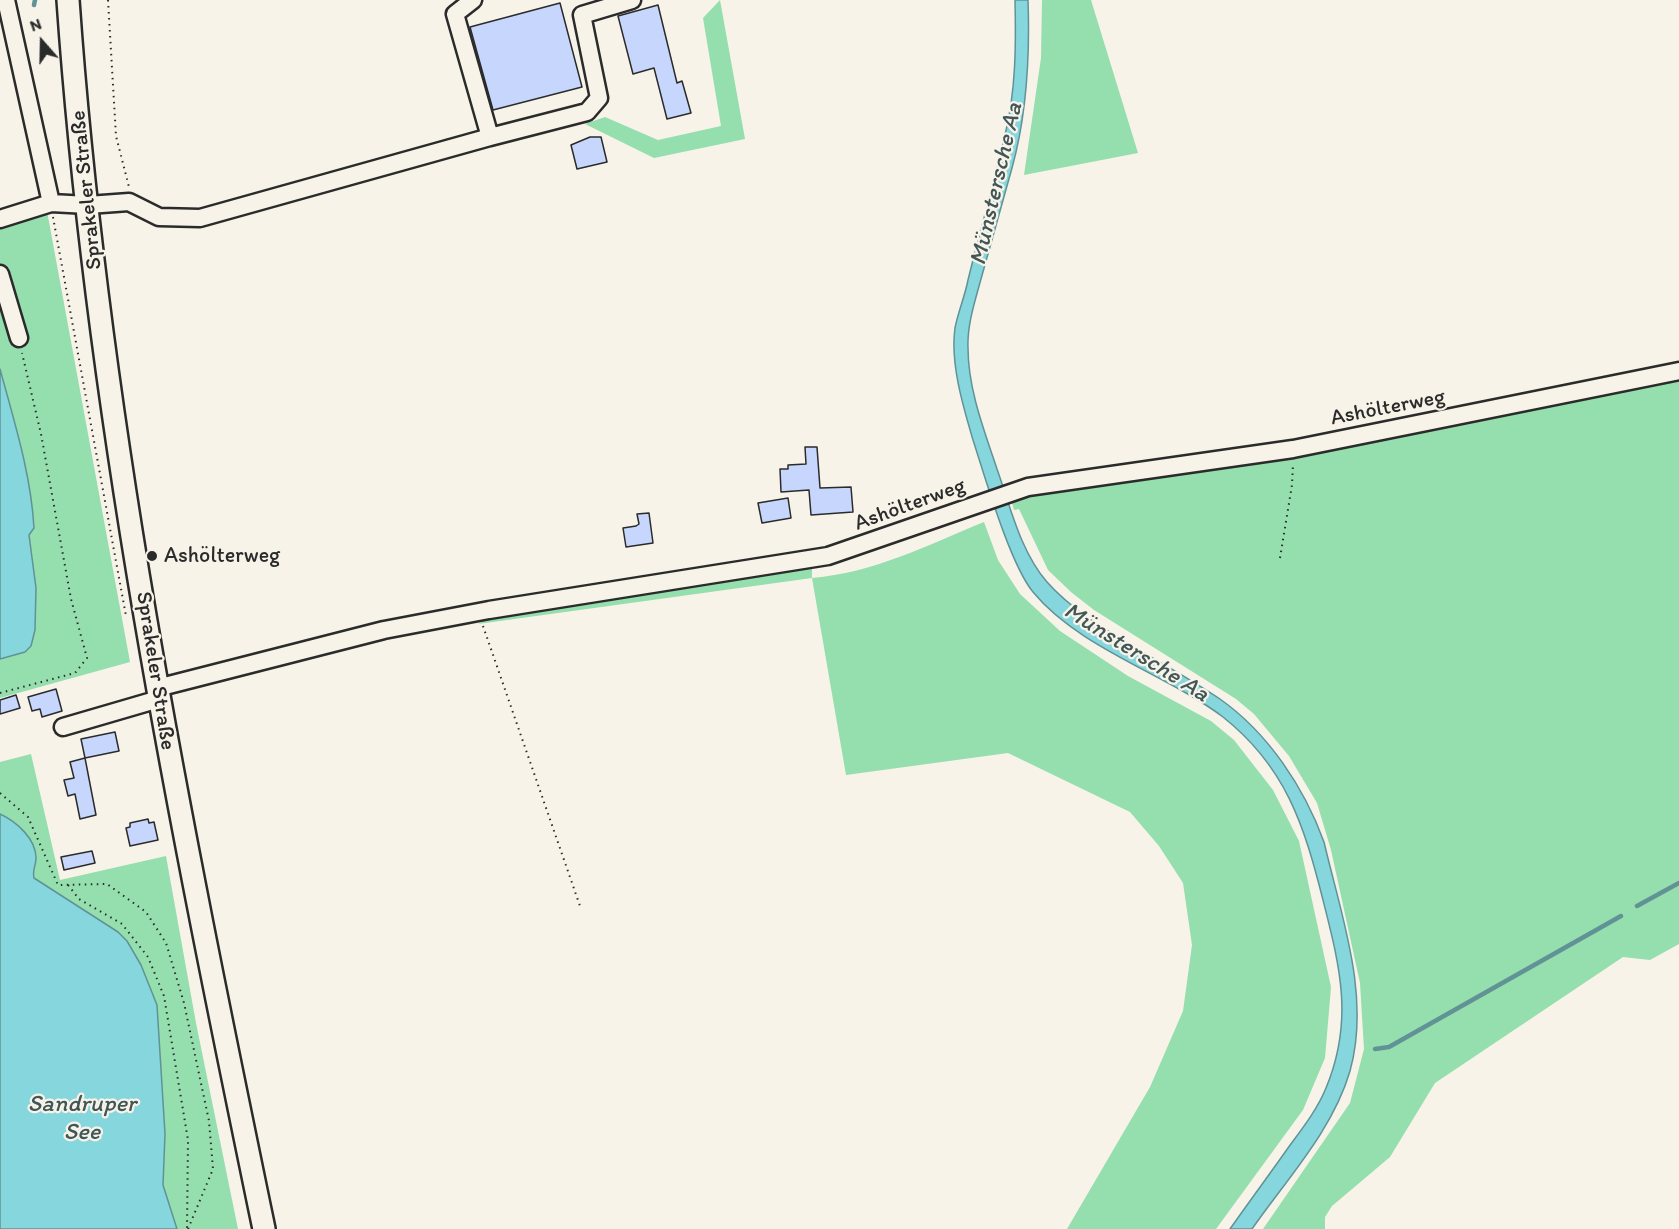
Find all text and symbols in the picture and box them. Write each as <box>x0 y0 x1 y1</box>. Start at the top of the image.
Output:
north arrow <box>12 12 72 72</box>
text: N <box>27 14 44 35</box>
water label: Münstersche Aa <box>964 100 1030 268</box>
street label: Sprakeler Straße <box>66 109 108 271</box>
street label: Ashölterweg <box>1328 384 1448 432</box>
street label: Ashölterweg <box>851 473 969 537</box>
place label: Ashölterweg <box>164 543 280 569</box>
marker: Ashölterweg <box>145 549 159 563</box>
street label: Sprakeler Straße <box>129 590 181 752</box>
water label: Münstersche Aa <box>1058 597 1214 709</box>
water label: Sandruper See <box>28 1091 136 1147</box>

